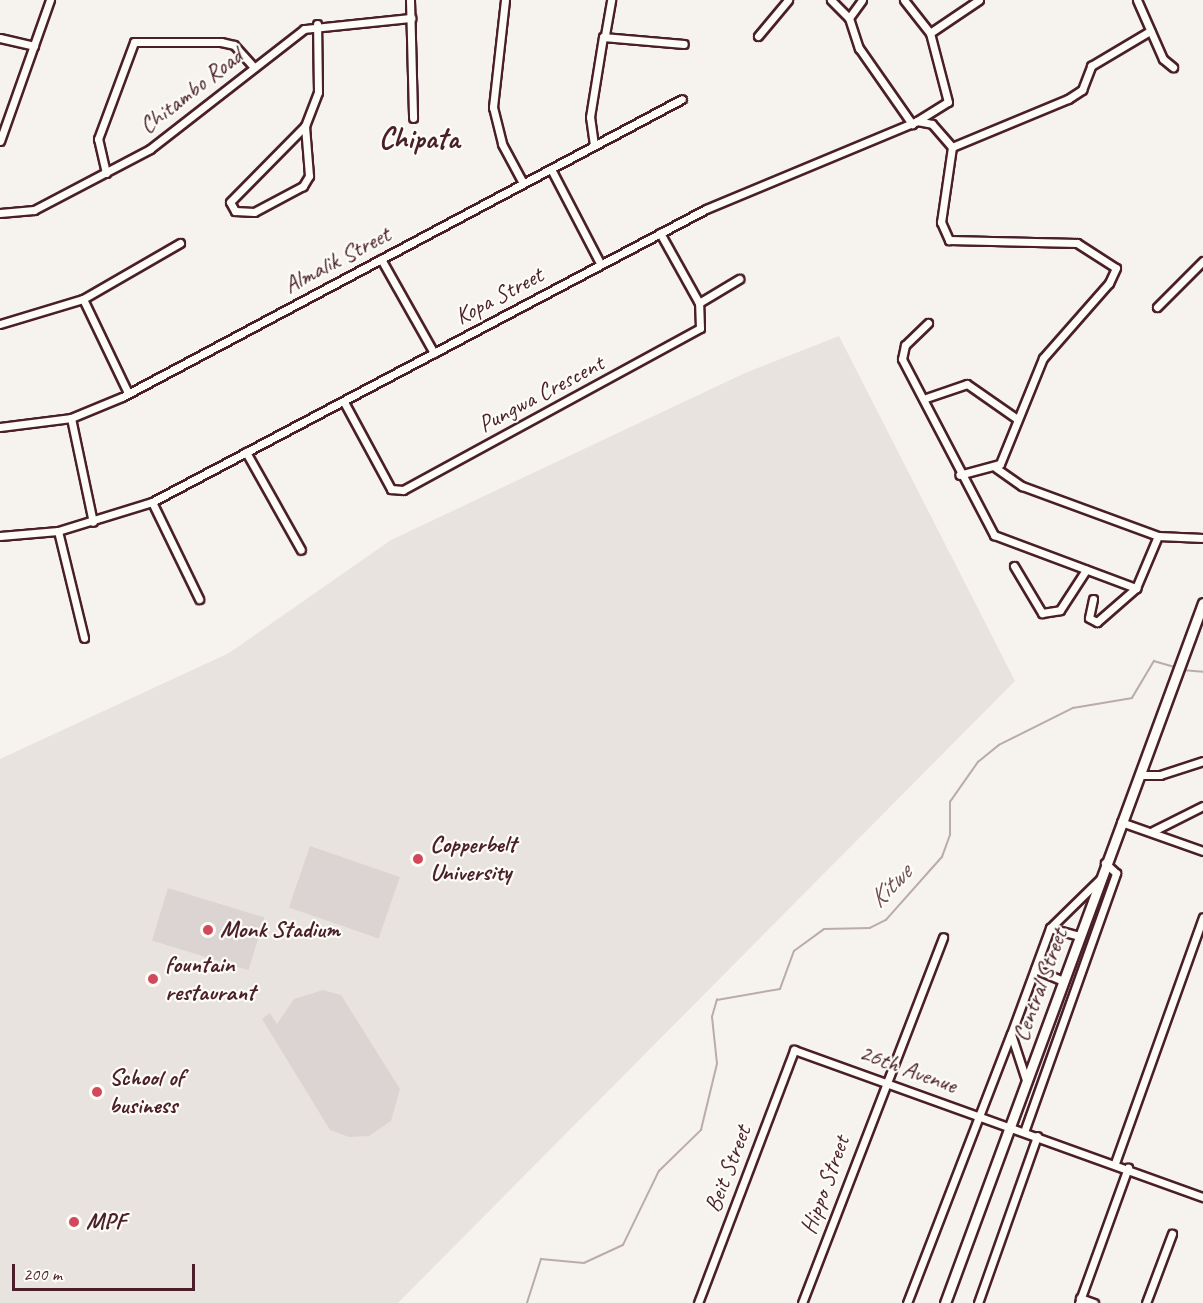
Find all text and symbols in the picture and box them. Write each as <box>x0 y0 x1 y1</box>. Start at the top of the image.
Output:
street label: Chitambo Road <box>134 42 248 140</box>
district label: Chipata <box>379 120 459 156</box>
street label: Almalik Street <box>279 220 395 300</box>
street label: Kopa Street <box>450 261 548 331</box>
street label: Pungwa Crescent <box>473 349 609 439</box>
place label: Copperbelt University <box>430 831 516 887</box>
marker: Copperbelt University <box>411 852 425 866</box>
water label: Kitwe <box>862 858 918 914</box>
place label: Monk Stadium <box>220 916 340 944</box>
marker: Monk Stadium <box>201 923 215 937</box>
street label: Central Street <box>1006 925 1074 1045</box>
place label: fountain restaurant <box>165 951 255 1007</box>
marker: fountain restaurant <box>146 972 160 986</box>
street label: 26th Avenue <box>855 1038 961 1100</box>
place label: School of business <box>109 1064 184 1120</box>
marker: School of business <box>90 1085 104 1099</box>
street label: Beit Street <box>698 1121 758 1217</box>
street label: Hippo Street <box>794 1132 856 1238</box>
place label: MPF <box>86 1208 126 1236</box>
marker: MPF <box>67 1215 81 1229</box>
scale bar <box>15 1252 198 1290</box>
text: 200 m <box>23 1263 62 1285</box>

